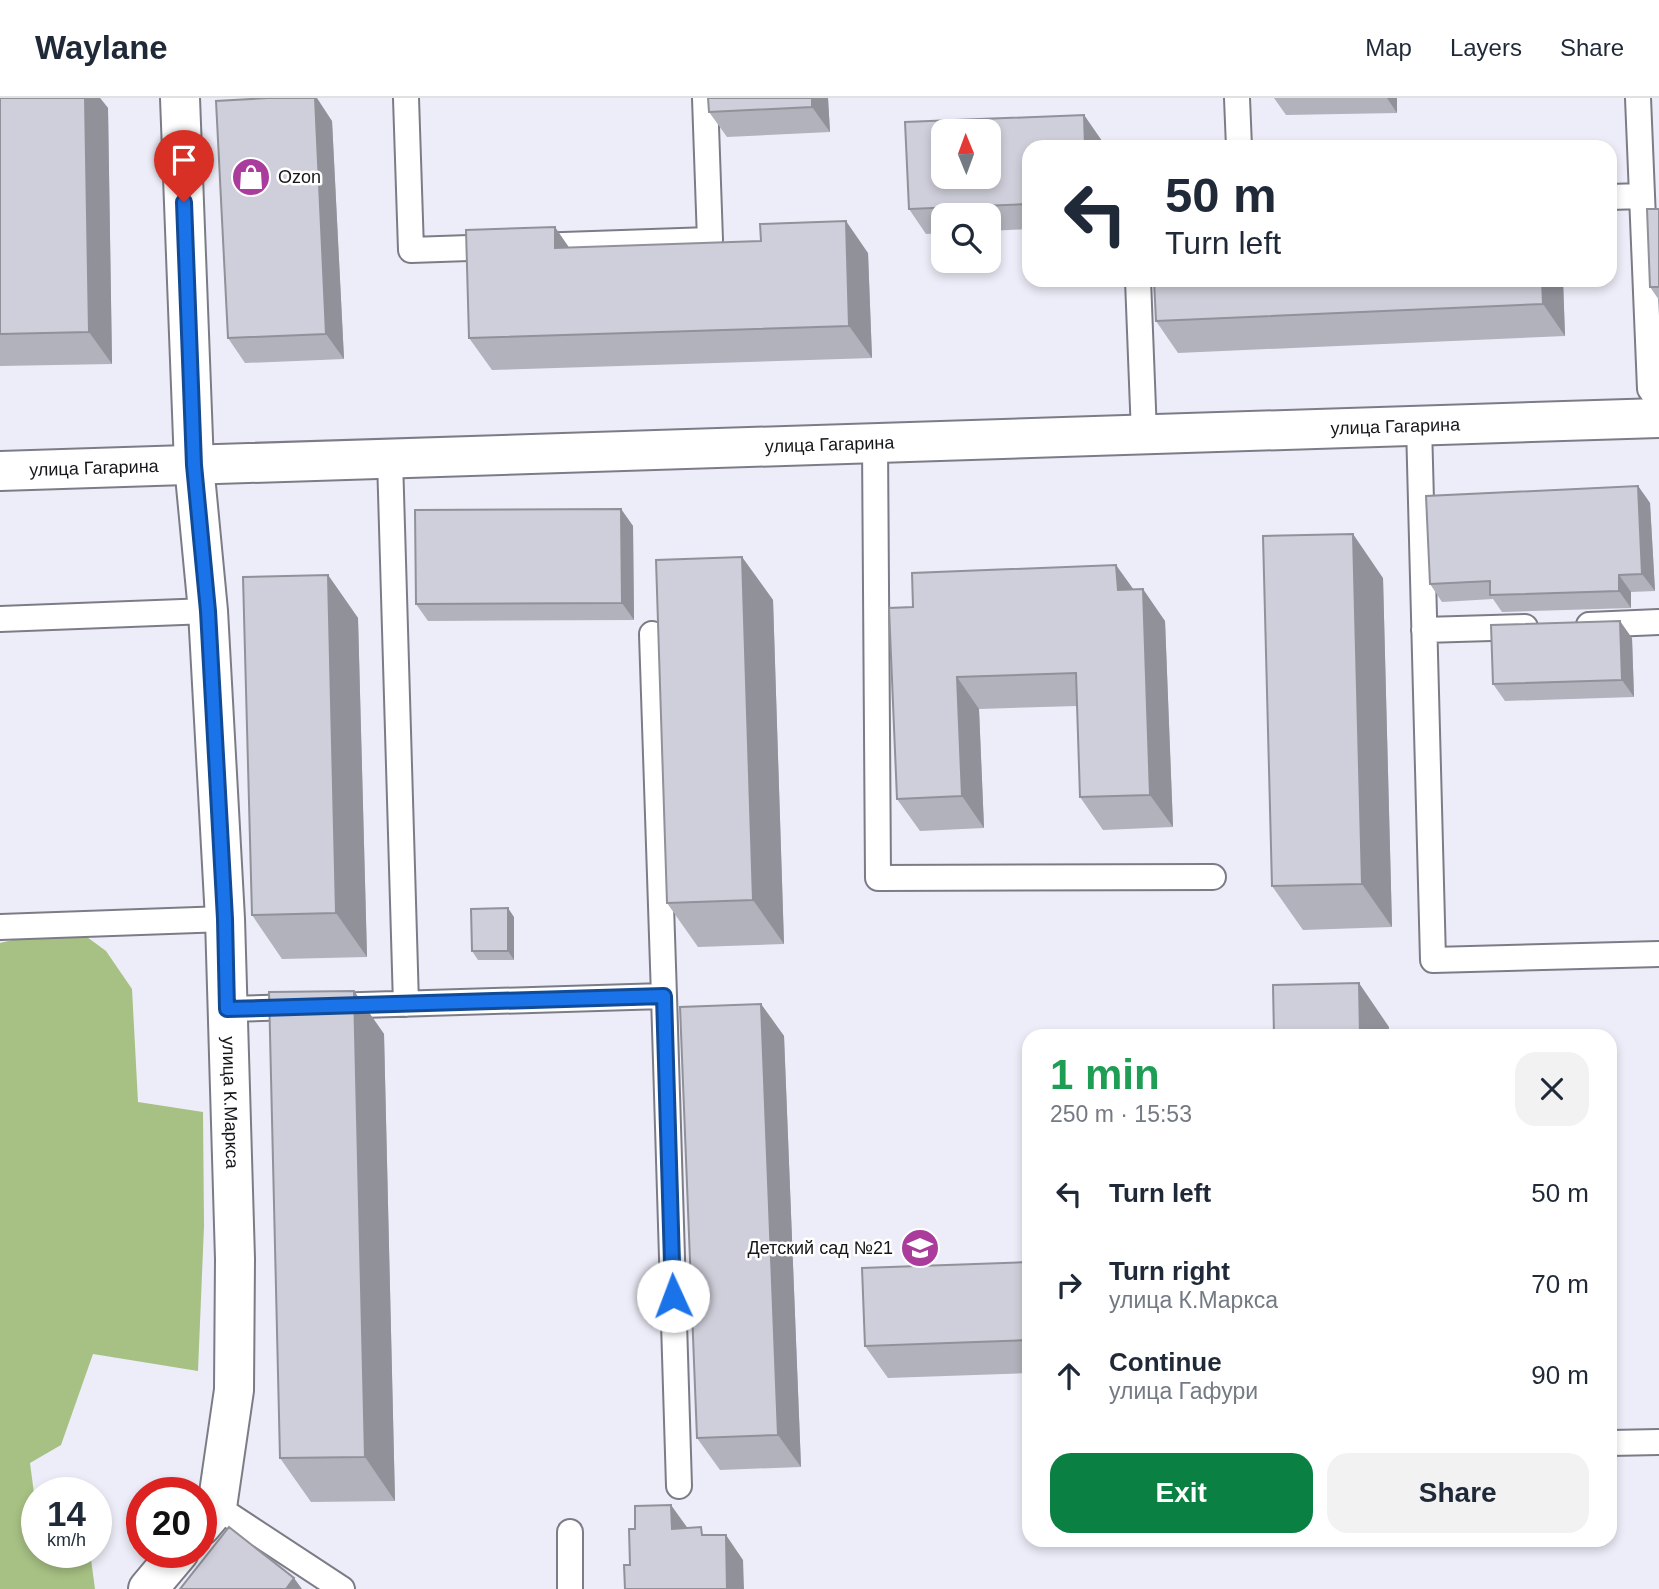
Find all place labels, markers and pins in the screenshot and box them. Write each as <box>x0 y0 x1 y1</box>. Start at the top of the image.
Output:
pin <box>154 130 214 202</box>
shop icon: Ozon <box>230 156 272 198</box>
place label: Ozon <box>278 167 321 187</box>
school or university icon: Детский cад №21 <box>899 1227 941 1269</box>
place label: Детский cад №21 <box>748 1238 893 1258</box>

